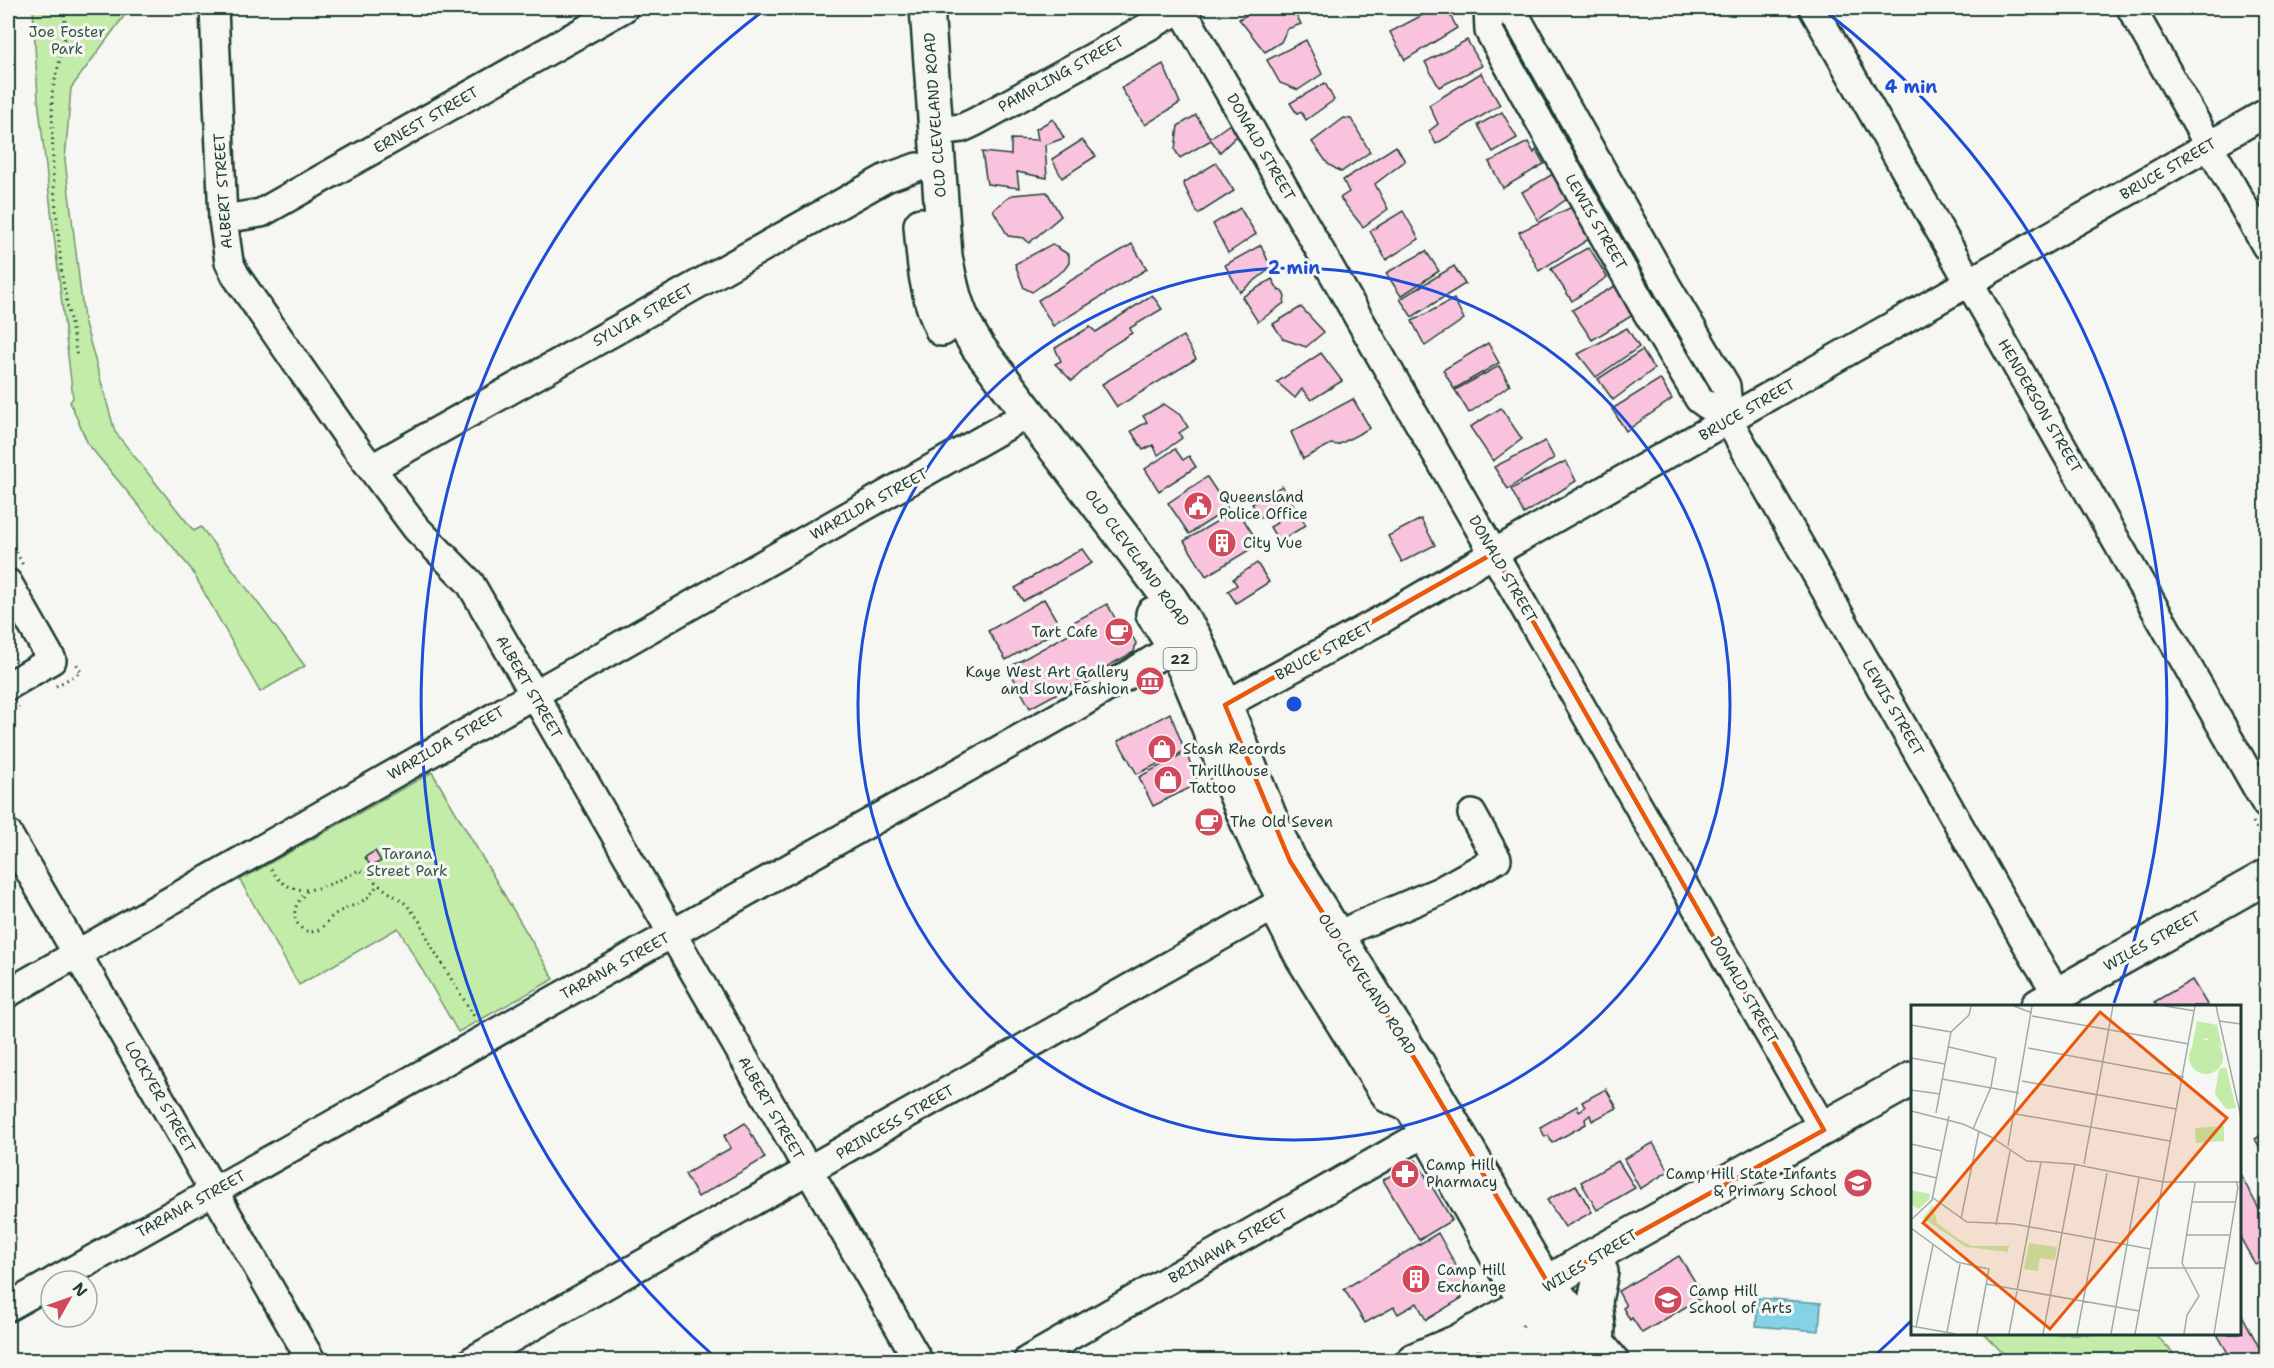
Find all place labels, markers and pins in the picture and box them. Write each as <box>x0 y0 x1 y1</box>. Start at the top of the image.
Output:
place label: Queensland Police Office <box>1219 487 1308 524</box>
public building icon: Queensland Police Office <box>1182 490 1214 522</box>
building icon: City Vue <box>1206 527 1238 559</box>
place label: City Vue <box>1243 533 1303 553</box>
cafe icon: Tart Cafe <box>1103 616 1135 648</box>
place label: Tart Cafe <box>1032 622 1098 642</box>
place label: Kaye West Art Gallery and Slow Fashion <box>966 662 1129 699</box>
museum icon: Kaye West Art Gallery and Slow Fashion <box>1134 665 1166 697</box>
centre of rings <box>1284 694 1304 714</box>
shop icon: Stash Records <box>1146 733 1178 765</box>
place label: Stash Records <box>1183 739 1286 759</box>
place label: Thrillhouse Tattoo <box>1189 761 1269 798</box>
shop icon: Thrillhouse Tattoo <box>1152 764 1184 796</box>
cafe icon: The Old Seven <box>1193 806 1225 838</box>
place label: The Old Seven <box>1230 812 1333 832</box>
place label: Camp Hill Pharmacy <box>1426 1155 1497 1192</box>
pharmacy icon: Camp Hill Pharmacy <box>1389 1158 1421 1190</box>
place label: Camp Hill State Infants & Primary School <box>1666 1164 1837 1201</box>
school or university icon: Camp Hill State Infants & Primary School <box>1842 1167 1874 1199</box>
place label: Camp Hill Exchange <box>1437 1260 1506 1297</box>
building icon: Camp Hill Exchange <box>1400 1263 1432 1295</box>
place label: Camp Hill School of Arts <box>1689 1281 1792 1318</box>
school or university icon: Camp Hill School of Arts <box>1652 1284 1684 1316</box>

